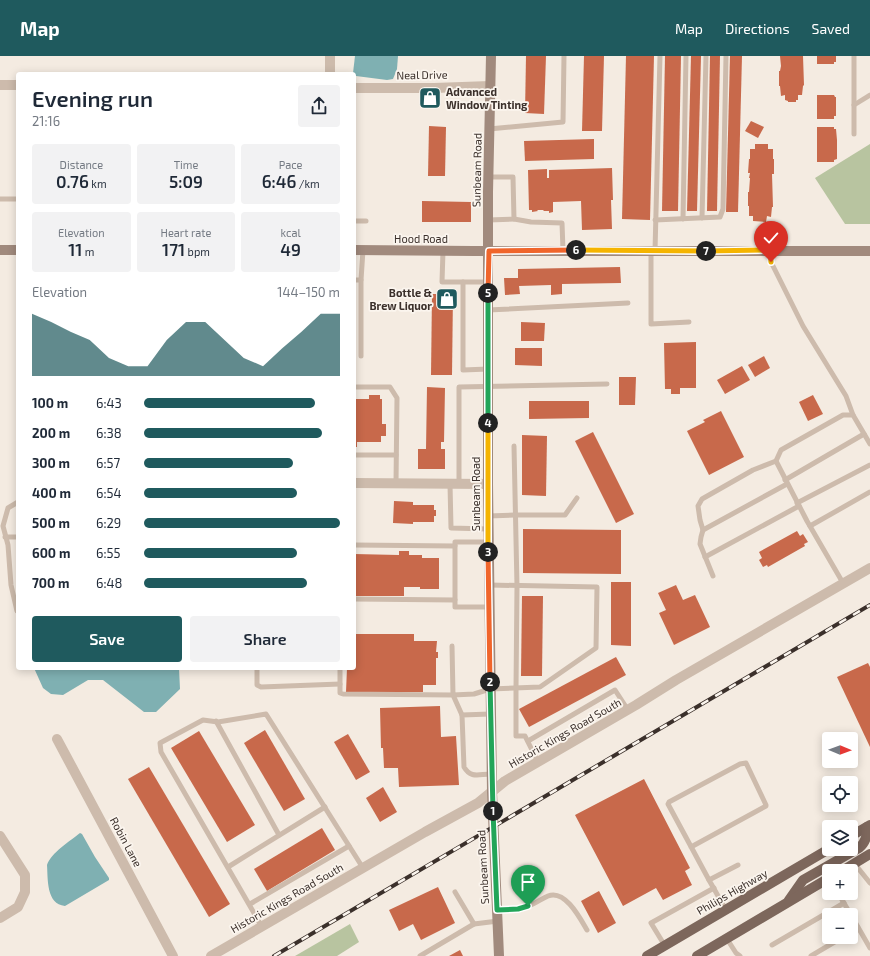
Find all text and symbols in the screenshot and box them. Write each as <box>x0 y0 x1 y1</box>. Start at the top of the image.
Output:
text: Map <box>20 17 60 40</box>
text: Map <box>675 20 703 37</box>
text: Directions <box>725 20 790 37</box>
text: Saved <box>812 20 850 37</box>
street label: Neal Drive <box>396 68 448 81</box>
text: Evening run <box>32 85 153 111</box>
button: share <box>298 85 340 127</box>
shop icon: Advanced Window Tinting <box>417 85 443 111</box>
place label: Advanced Window Tinting <box>446 85 528 111</box>
text: 21:16 <box>32 113 60 129</box>
street label: Sunbeam Road <box>469 133 484 207</box>
text: Distance <box>60 158 103 171</box>
text: Time <box>174 158 198 171</box>
text: Pace <box>279 158 303 171</box>
text: 0.76 <box>56 171 89 191</box>
text: 5:09 <box>169 171 203 191</box>
text: 6:46 <box>262 171 296 191</box>
text: km <box>89 177 107 190</box>
text: /km <box>296 177 320 190</box>
pin <box>754 221 788 262</box>
text: Elevation <box>58 226 105 239</box>
text: Heart rate <box>161 226 211 239</box>
text: kcal <box>281 226 301 239</box>
icon: check <box>760 227 782 249</box>
street label: Hood Road <box>394 232 448 245</box>
text: 11 <box>68 239 82 259</box>
text: 171 <box>162 239 185 259</box>
text: 49 <box>280 239 301 259</box>
pin: 6 <box>566 240 586 260</box>
pin: 7 <box>696 241 716 261</box>
text: 6 <box>573 243 579 256</box>
text: 7 <box>703 244 709 257</box>
text: m <box>82 245 94 258</box>
text: bpm <box>185 245 210 258</box>
pin: 5 <box>478 283 498 303</box>
text: Elevation <box>32 284 87 300</box>
text: 144–150 m <box>277 284 340 300</box>
place label: Bottle & Brew Liquor <box>369 286 433 312</box>
shop icon: Bottle & Brew Liquor <box>434 286 460 312</box>
text: 5 <box>485 286 491 299</box>
text: 100 m <box>32 395 68 411</box>
text: 6:43 <box>96 395 122 411</box>
pin: 4 <box>478 413 498 433</box>
text: 4 <box>484 416 492 429</box>
text: 200 m <box>32 425 70 441</box>
text: 6:38 <box>96 425 122 441</box>
text: 300 m <box>32 455 70 471</box>
text: 6:57 <box>96 455 120 471</box>
street label: Sunbeam Road <box>469 457 482 531</box>
text: 400 m <box>32 485 71 501</box>
text: 6:54 <box>96 485 121 501</box>
text: 500 m <box>32 515 70 531</box>
text: 6:29 <box>96 515 121 531</box>
pin: 3 <box>478 542 498 562</box>
text: 600 m <box>32 545 70 561</box>
text: 6:55 <box>96 545 120 561</box>
text: 3 <box>485 545 491 558</box>
text: 700 m <box>32 575 70 591</box>
text: 6:48 <box>96 575 122 591</box>
button: Save <box>32 616 182 662</box>
button: Share <box>190 616 340 662</box>
pin: 2 <box>480 672 500 692</box>
text: 2 <box>487 675 493 688</box>
street label: Historic Kings Road South <box>506 695 623 770</box>
north arrow <box>822 732 858 768</box>
map controls <box>822 732 858 944</box>
button: locate <box>822 776 858 812</box>
pin: 1 <box>483 801 503 821</box>
text: 1 <box>491 804 495 817</box>
street label: Robin Lane <box>108 815 145 869</box>
button: layers <box>822 820 858 856</box>
street label: Sunbeam Road <box>474 829 491 905</box>
street label: Historic Kings Road South <box>228 860 345 935</box>
button: + <box>822 864 858 900</box>
pin <box>511 865 545 906</box>
street label: Philips Highway <box>694 866 770 917</box>
icon: arrive <box>517 871 539 893</box>
button: − <box>822 908 858 944</box>

